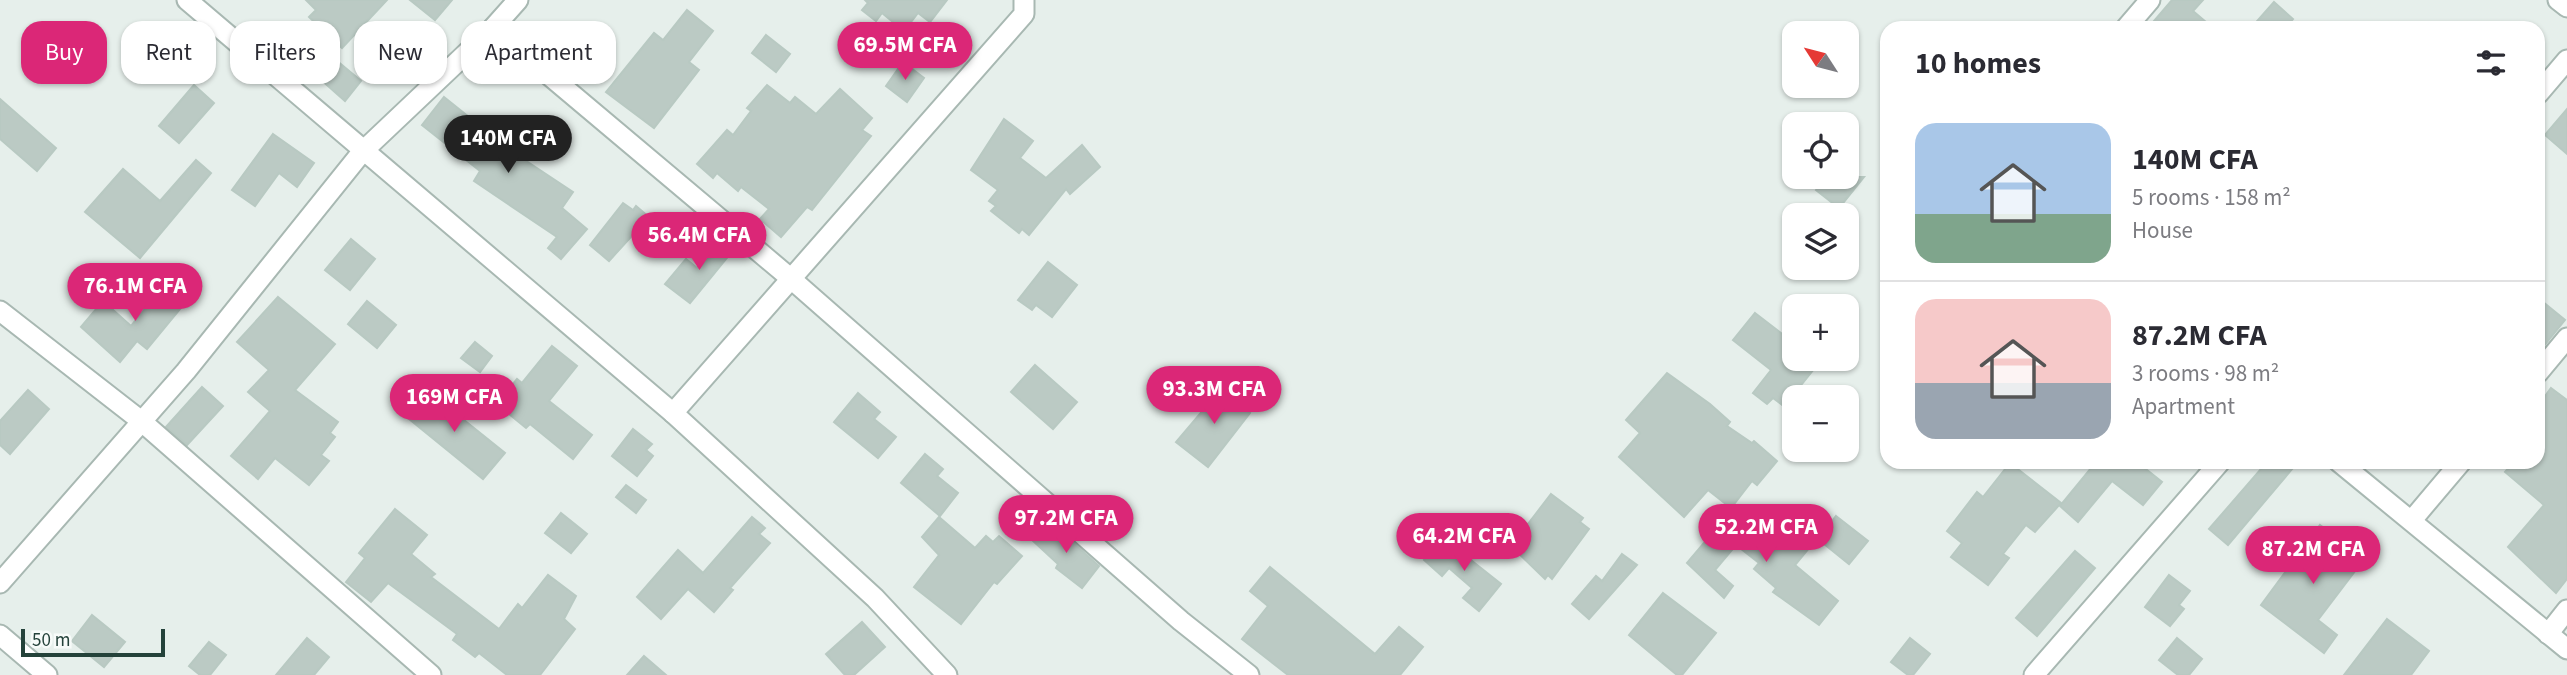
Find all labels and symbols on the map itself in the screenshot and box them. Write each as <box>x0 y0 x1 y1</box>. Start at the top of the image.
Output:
north arrow <box>1782 21 1858 98</box>
pin: 69.5M CFA <box>825 22 985 82</box>
pin: 140M CFA <box>436 116 580 175</box>
pin: 56.4M CFA <box>619 212 779 272</box>
pin: 76.1M CFA <box>55 264 215 323</box>
pin: 93.3M CFA <box>1134 366 1294 426</box>
pin: 169M CFA <box>382 374 526 434</box>
pin: 97.2M CFA <box>986 496 1146 555</box>
pin: 52.2M CFA <box>1686 504 1846 564</box>
pin: 64.2M CFA <box>1384 514 1544 573</box>
pin: 87.2M CFA <box>2233 526 2393 586</box>
scale bar <box>21 626 164 658</box>

